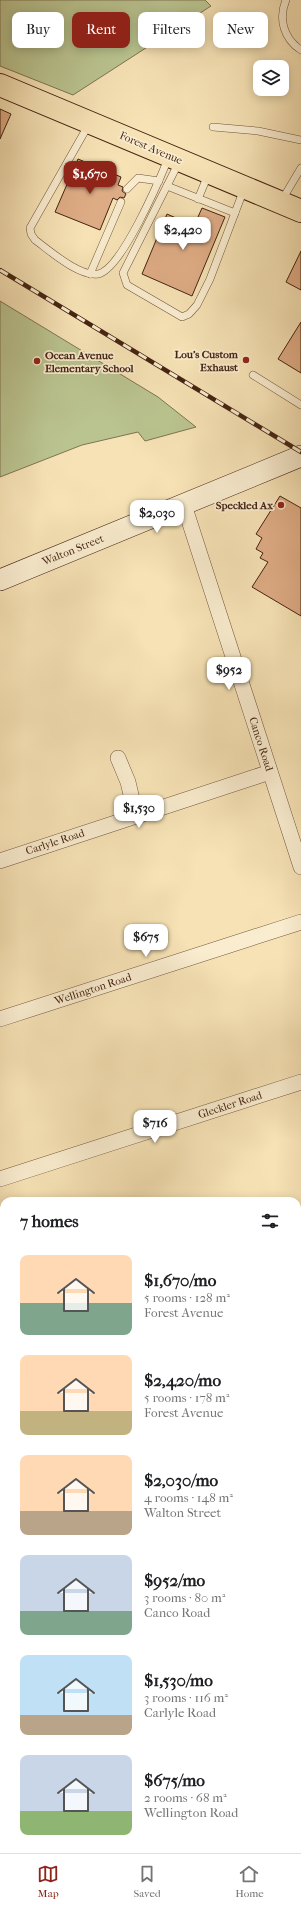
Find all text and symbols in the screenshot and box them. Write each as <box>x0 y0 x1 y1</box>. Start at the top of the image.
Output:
chip: Buy <box>12 12 64 48</box>
chip: Rent <box>72 12 130 48</box>
chip: Filters <box>138 12 205 48</box>
chip: New <box>213 12 268 48</box>
map controls <box>253 60 289 96</box>
button: layers <box>253 60 289 96</box>
street label: Forest Avenue <box>118 129 185 167</box>
pin: $1,670 <box>57 161 123 195</box>
text: $1,670 <box>73 166 107 181</box>
pin: $2,420 <box>150 217 216 251</box>
text: $2,420 <box>164 222 202 237</box>
place label: Lou's Custom Exhaust <box>175 348 239 374</box>
place label: Ocean Avenue Elementary School <box>45 349 135 375</box>
marker: Lou's Custom Exhaust <box>241 355 251 365</box>
marker: Ocean Avenue Elementary School <box>32 356 42 366</box>
place label: Speckled Ax <box>216 499 273 512</box>
pin: $2,030 <box>124 500 190 534</box>
marker: Speckled Ax <box>276 500 286 510</box>
text: $2,030 <box>139 505 175 520</box>
street label: Walton Street <box>39 532 106 569</box>
pin: $952 <box>205 657 253 691</box>
text: $952 <box>216 662 242 677</box>
street label: Canco Road <box>246 715 276 774</box>
pin: $1,530 <box>106 795 172 829</box>
text: $1,530 <box>123 800 155 815</box>
street label: Carlyle Road <box>24 826 87 858</box>
pin: $675 <box>122 924 170 958</box>
text: $675 <box>133 929 159 944</box>
street label: Wellington Road <box>52 970 134 1008</box>
street label: Gleckler Road <box>196 1088 265 1121</box>
pin: $716 <box>131 1110 179 1144</box>
text: $716 <box>142 1115 168 1130</box>
icon: filters <box>259 1210 281 1232</box>
text: 7 homes <box>20 1211 79 1231</box>
text: $1,670/mo <box>144 1270 216 1290</box>
icon: home <box>52 1271 100 1319</box>
text: 5 rooms · 128 m² <box>144 1290 230 1305</box>
text: Forest Avenue <box>144 1305 224 1320</box>
text: $2,420/mo <box>144 1370 221 1390</box>
icon: home <box>52 1371 100 1419</box>
text: 5 rooms · 178 m² <box>144 1390 230 1405</box>
text: Forest Avenue <box>144 1405 224 1420</box>
text: $2,030/mo <box>144 1470 218 1490</box>
icon: home <box>52 1471 100 1519</box>
text: 4 rooms · 148 m² <box>144 1490 233 1505</box>
text: Walton Street <box>144 1505 221 1520</box>
text: $952/mo <box>144 1570 205 1590</box>
icon: home <box>52 1571 100 1619</box>
text: 3 rooms · 80 m² <box>144 1590 225 1605</box>
text: Canco Road <box>144 1605 210 1620</box>
text: $1,530/mo <box>144 1670 213 1690</box>
icon: home <box>52 1671 100 1719</box>
text: 3 rooms · 116 m² <box>144 1690 228 1705</box>
text: Carlyle Road <box>144 1705 216 1720</box>
text: $675/mo <box>144 1770 205 1790</box>
icon: home <box>52 1771 100 1819</box>
text: 2 rooms · 68 m² <box>144 1790 227 1805</box>
text: Wellington Road <box>144 1805 238 1820</box>
tab: Map <box>37 1863 59 1900</box>
tab: Saved <box>134 1863 161 1900</box>
tab: Home <box>235 1863 264 1900</box>

